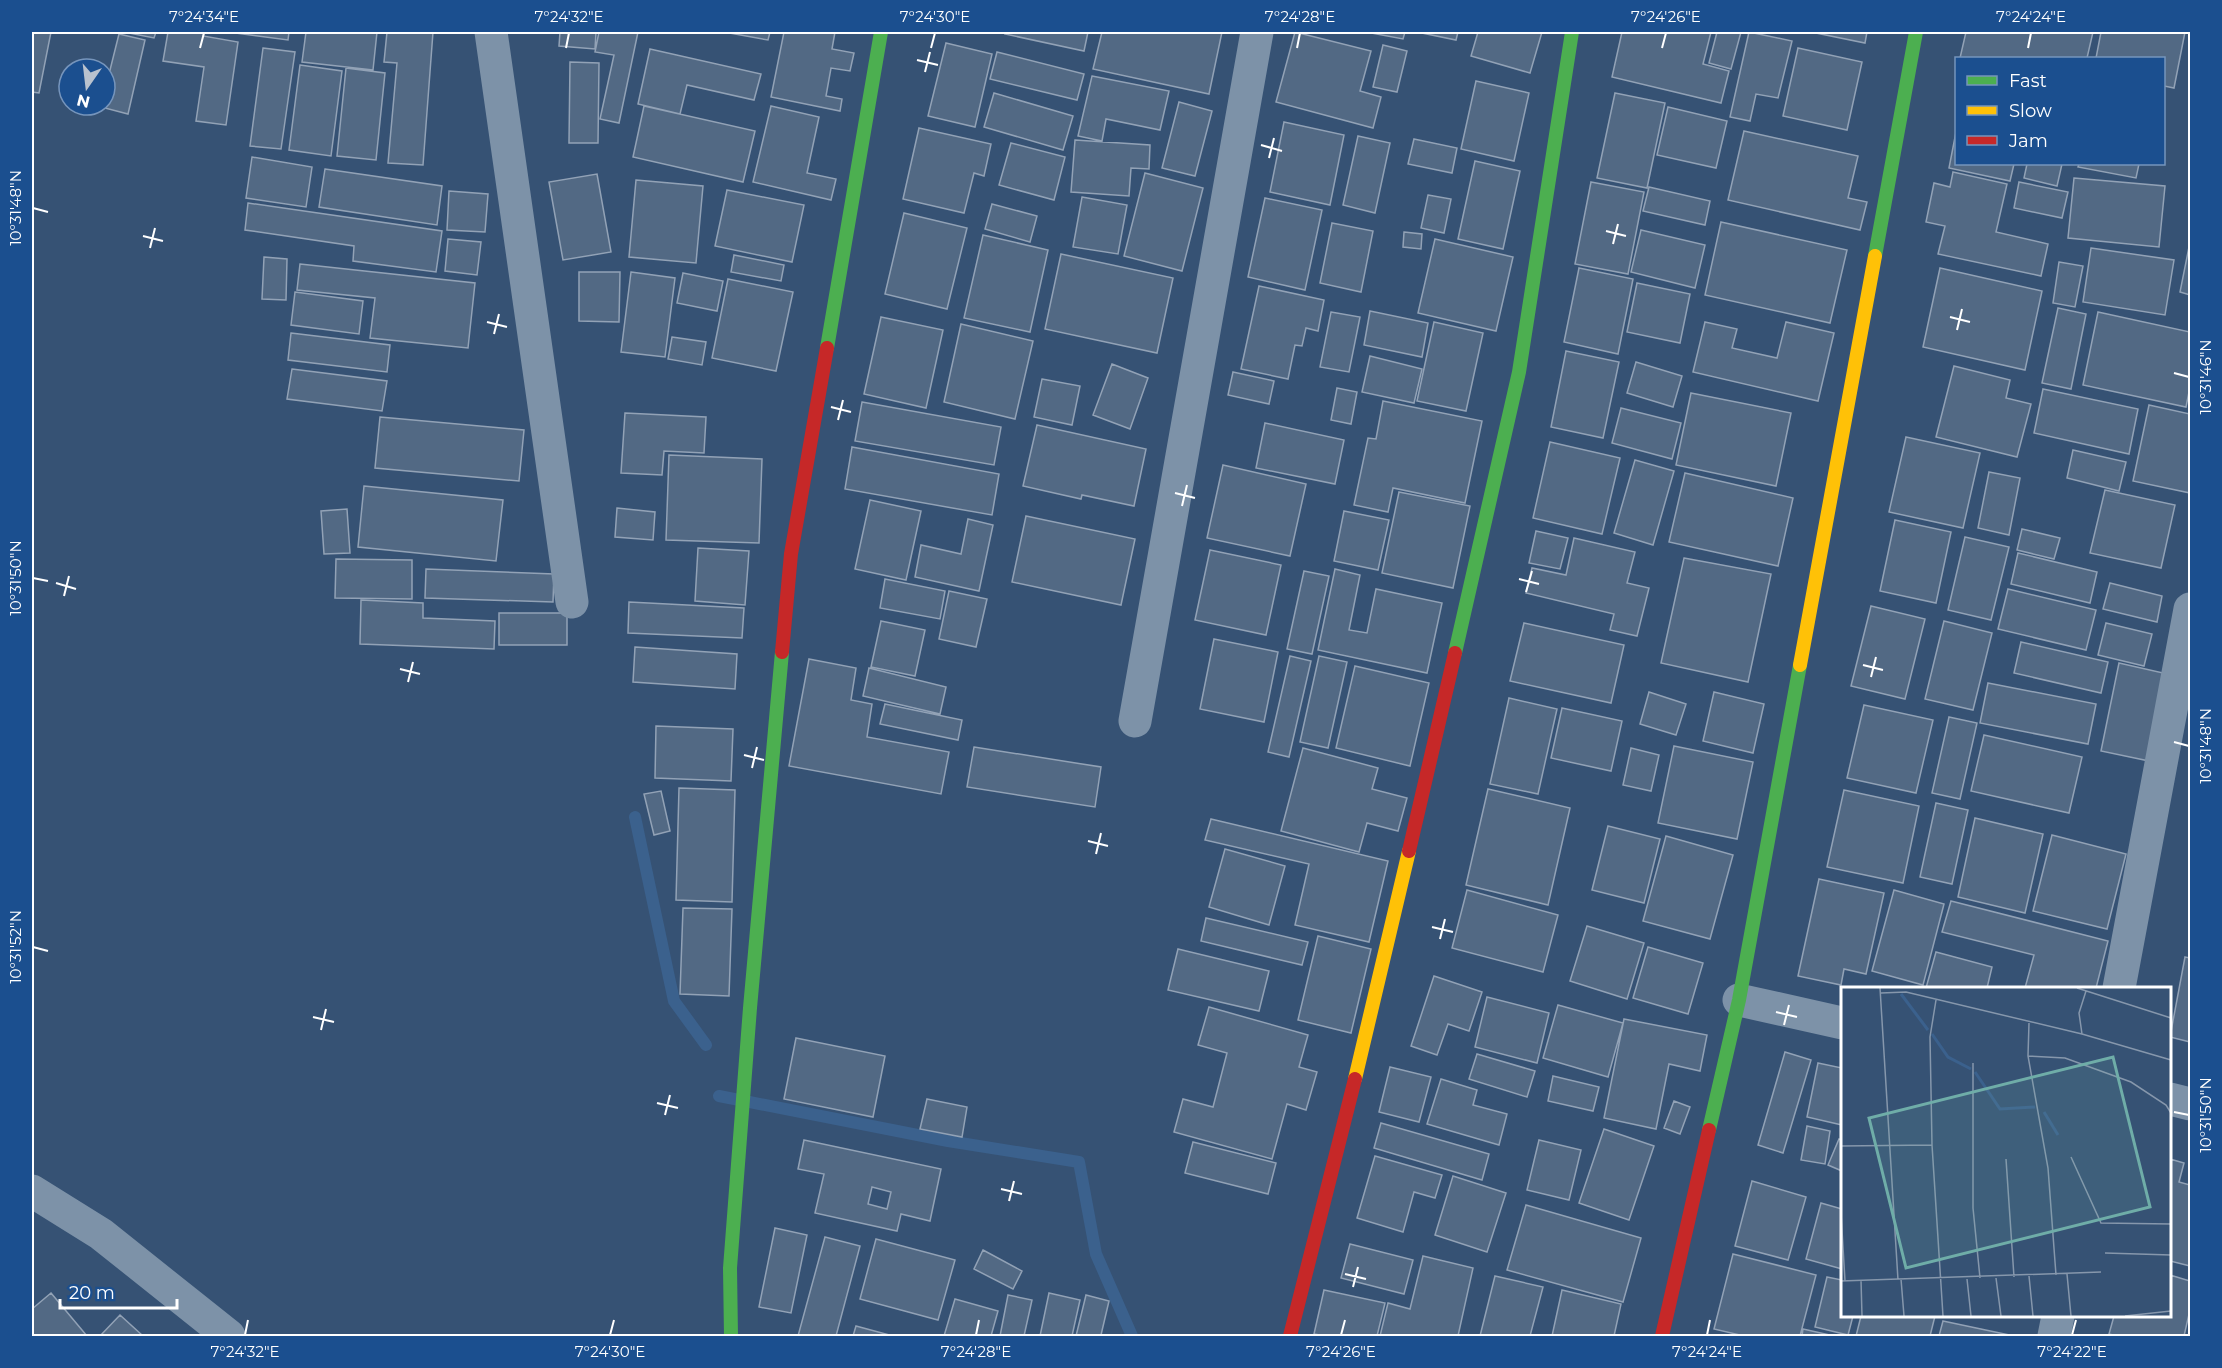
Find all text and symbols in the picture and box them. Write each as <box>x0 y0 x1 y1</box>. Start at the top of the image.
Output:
text: 7°24'34"E <box>169 7 239 26</box>
text: 7°24'32"E <box>534 7 604 26</box>
text: 7°24'30"E <box>900 7 970 26</box>
text: 7°24'28"E <box>1265 7 1335 26</box>
text: 7°24'26"E <box>1631 7 1701 26</box>
text: 7°24'24"E <box>1996 7 2066 26</box>
north arrow <box>57 57 117 117</box>
legend <box>1955 57 2165 165</box>
text: Fast <box>2009 70 2047 92</box>
text: N <box>75 90 92 112</box>
text: Slow <box>2009 100 2052 122</box>
text: Jam <box>2008 130 2048 152</box>
text: 10°31'48"N <box>6 170 25 246</box>
text: 10°31'46"N <box>2196 340 2215 414</box>
text: 10°31'50"N <box>6 540 25 616</box>
text: 10°31'48"N <box>2196 708 2215 784</box>
text: 10°31'52"N <box>6 910 25 984</box>
inset map <box>1841 987 2171 1317</box>
text: 10°31'50"N <box>2196 1077 2215 1153</box>
scale bar <box>60 1272 177 1310</box>
text: 20 m <box>69 1282 115 1304</box>
text: 7°24'32"E <box>210 1342 280 1361</box>
text: 7°24'30"E <box>575 1342 645 1361</box>
text: 7°24'28"E <box>941 1342 1011 1361</box>
text: 7°24'26"E <box>1306 1342 1376 1361</box>
text: 7°24'24"E <box>1672 1342 1742 1361</box>
text: 7°24'22"E <box>2037 1342 2107 1361</box>

